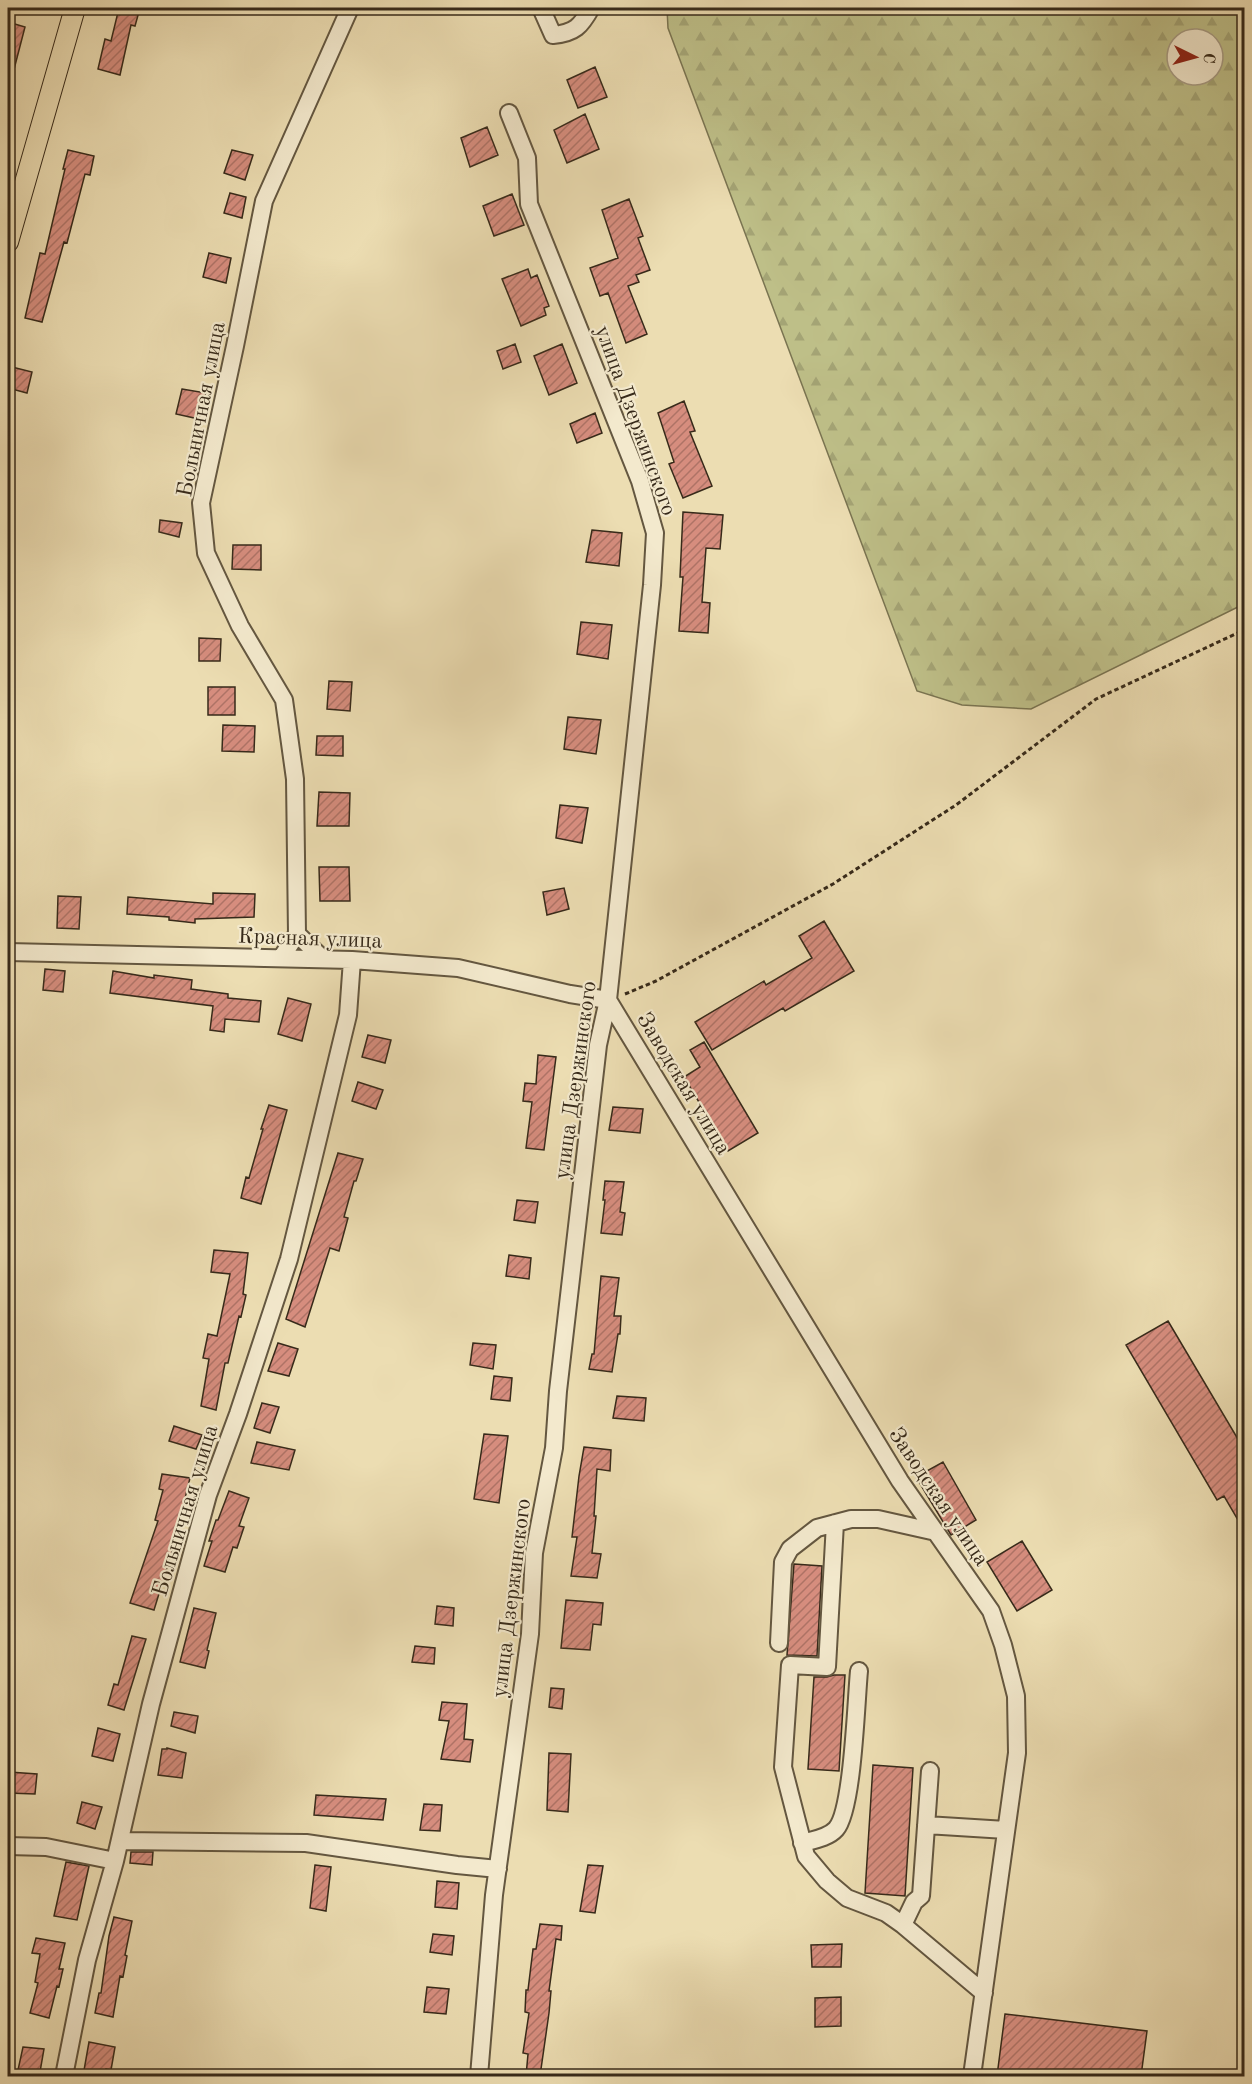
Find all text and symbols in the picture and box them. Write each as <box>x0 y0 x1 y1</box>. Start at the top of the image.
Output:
north arrow <box>1165 27 1225 87</box>
text: С <box>1200 52 1216 64</box>
street label: Больничная улица <box>174 320 230 499</box>
street label: улица Дзержинского <box>591 323 680 519</box>
street label: Красная улица <box>237 925 383 953</box>
street label: улица Дзержинского <box>551 980 601 1181</box>
street label: Заводская улица <box>632 1009 734 1159</box>
street label: Больничная улица <box>149 1422 223 1599</box>
street label: Заводская улица <box>884 1424 993 1570</box>
street label: улица Дзержинского <box>489 1497 535 1699</box>

